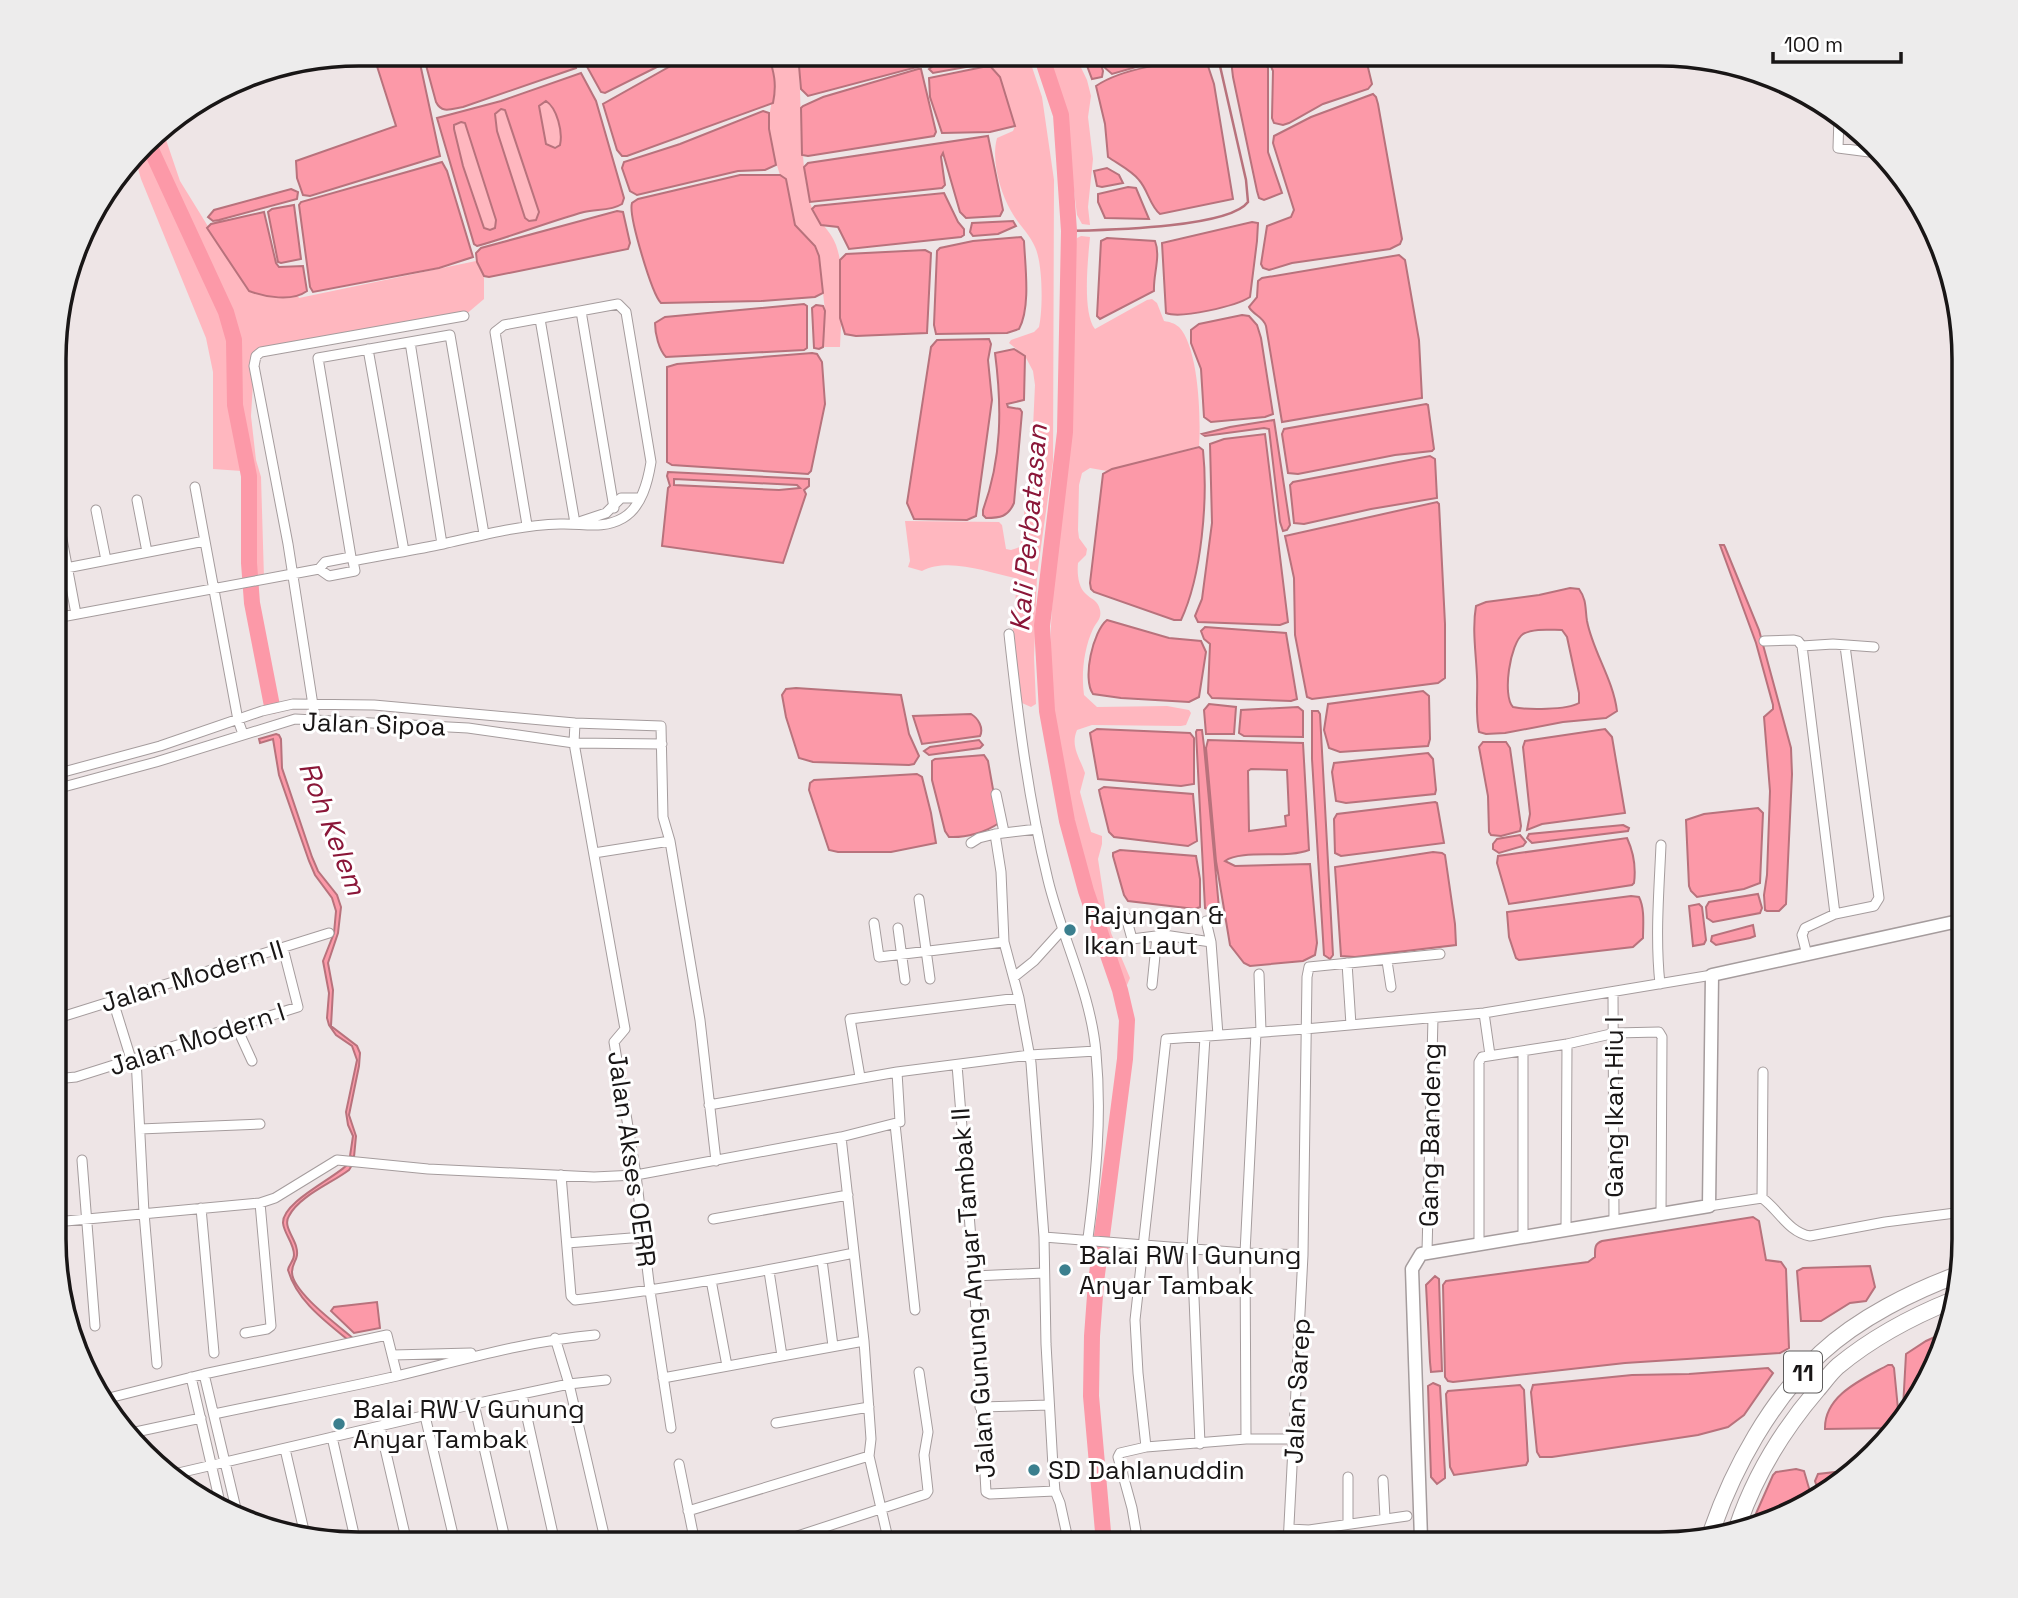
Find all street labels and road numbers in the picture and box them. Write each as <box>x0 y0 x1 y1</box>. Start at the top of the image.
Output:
street label: Jalan Sipoa <box>302 705 446 743</box>
street label: Jalan Modern II <box>96 932 288 1020</box>
street label: Jalan Modern I <box>105 995 289 1083</box>
street label: Gang Ikan Hiu I <box>1597 1016 1631 1198</box>
street label: Gang Bandeng <box>1411 1043 1449 1227</box>
street label: Jalan Akses OERR <box>600 1049 664 1269</box>
street label: Jalan Gunung Anyar Tambak II <box>943 1107 1003 1479</box>
street label: Jalan Sarep <box>1276 1317 1318 1465</box>
road number: 11 <box>1784 1352 1822 1392</box>

